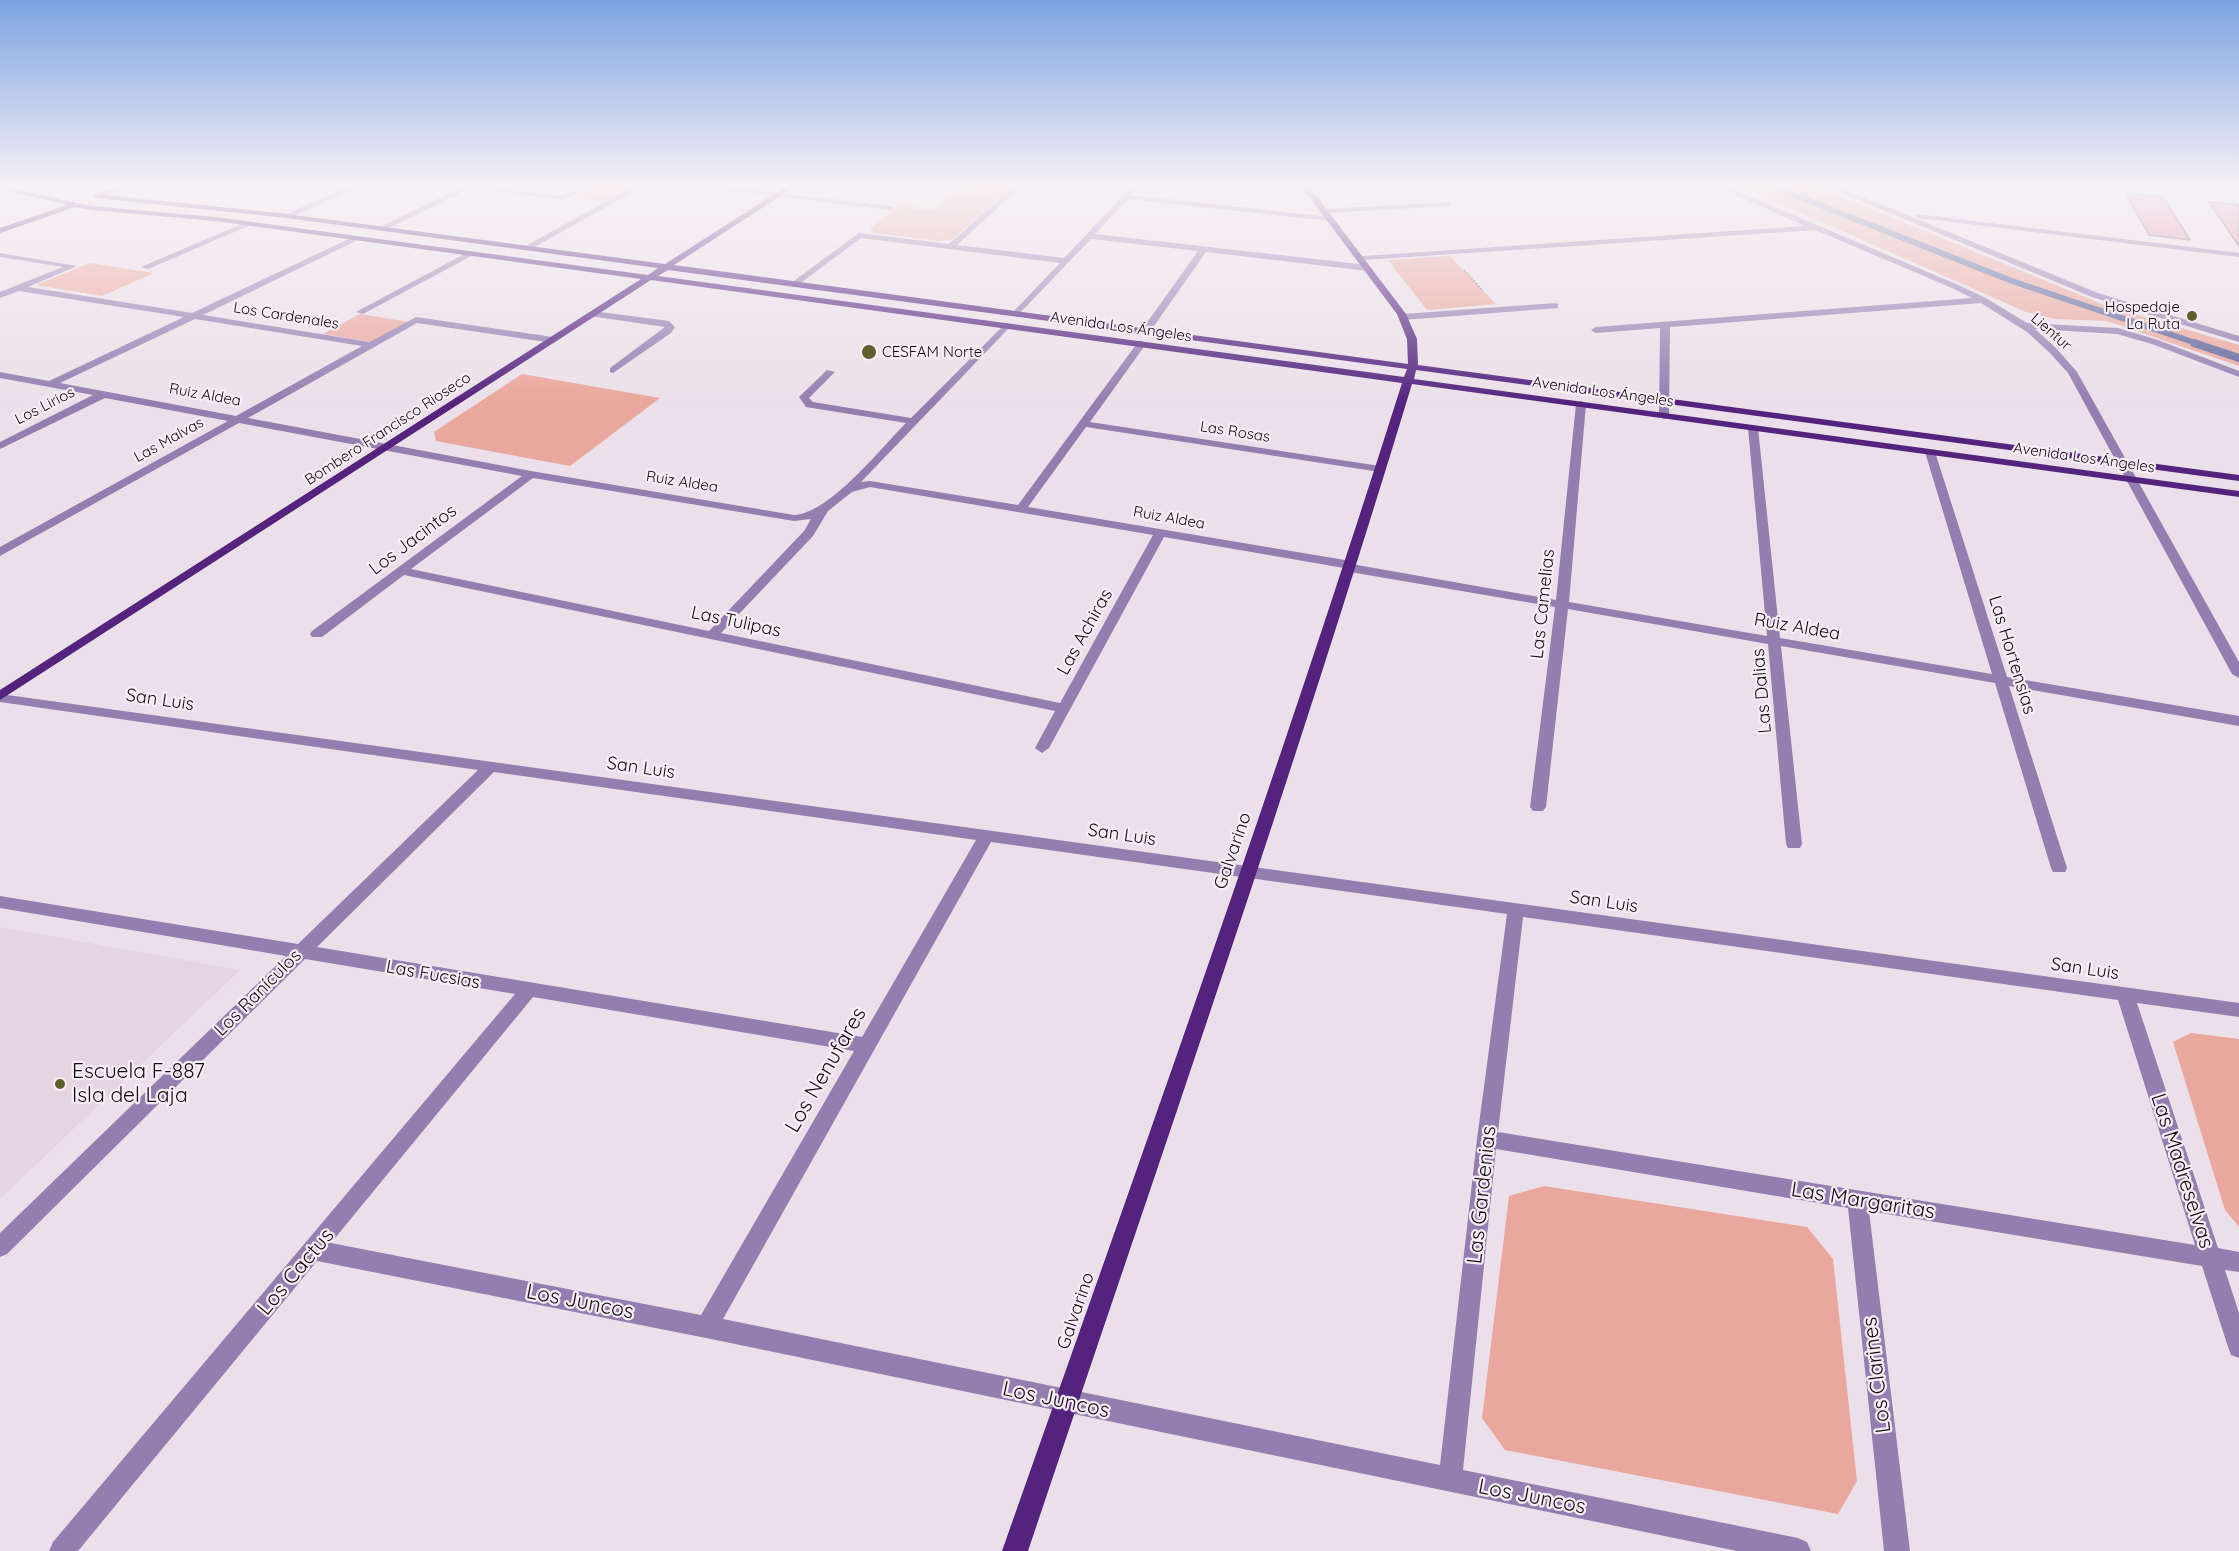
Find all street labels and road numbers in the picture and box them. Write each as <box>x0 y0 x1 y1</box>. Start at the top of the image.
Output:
street label: Los Cardenales <box>232 299 340 333</box>
street label: Avenida Los Ángeles <box>1049 308 1193 346</box>
street label: Lientur <box>2027 310 2075 354</box>
street label: Bombero Francisco Rioseco <box>302 369 474 489</box>
street label: Avenida Los Ángeles <box>1531 373 1675 411</box>
street label: Ruiz Aldea <box>168 380 242 410</box>
street label: Los Lirios <box>12 383 78 429</box>
street label: Las Malvas <box>131 414 207 466</box>
street label: Las Rosas <box>1199 418 1271 446</box>
street label: Avenida Los Ángeles <box>2012 439 2156 477</box>
street label: Ruiz Aldea <box>645 467 719 497</box>
street label: Los Jacintos <box>365 500 461 580</box>
street label: Ruiz Aldea <box>1132 503 1206 533</box>
street label: Las Camelias <box>1526 548 1560 660</box>
street label: Las Achiras <box>1053 585 1117 679</box>
street label: Las Hortensias <box>1984 593 2040 717</box>
street label: Las Tulipas <box>689 602 783 642</box>
street label: Ruiz Aldea <box>1752 609 1842 645</box>
street label: Las Dalias <box>1748 648 1776 734</box>
street label: San Luis <box>125 685 195 715</box>
street label: San Luis <box>606 753 676 783</box>
street label: Galvarino <box>1210 810 1256 892</box>
street label: San Luis <box>1087 820 1157 850</box>
street label: San Luis <box>1569 887 1639 917</box>
street label: Los Ranículos <box>210 945 306 1041</box>
street label: San Luis <box>2050 954 2120 984</box>
street label: Las Fucsias <box>384 956 482 994</box>
street label: Los Nenufares <box>780 1003 872 1137</box>
street label: Las Madreselvas <box>2145 1090 2219 1252</box>
street label: Las Gardenias <box>1462 1125 1502 1265</box>
street label: Las Margaritas <box>1789 1177 1937 1225</box>
street label: Los Cactus <box>252 1223 340 1321</box>
street label: Galvarino <box>1053 1270 1099 1352</box>
street label: Los Juncos <box>524 1279 636 1325</box>
street label: Los Clarines <box>1857 1315 1897 1435</box>
street label: Los Juncos <box>1000 1376 1112 1424</box>
street label: Los Juncos <box>1476 1474 1588 1520</box>

